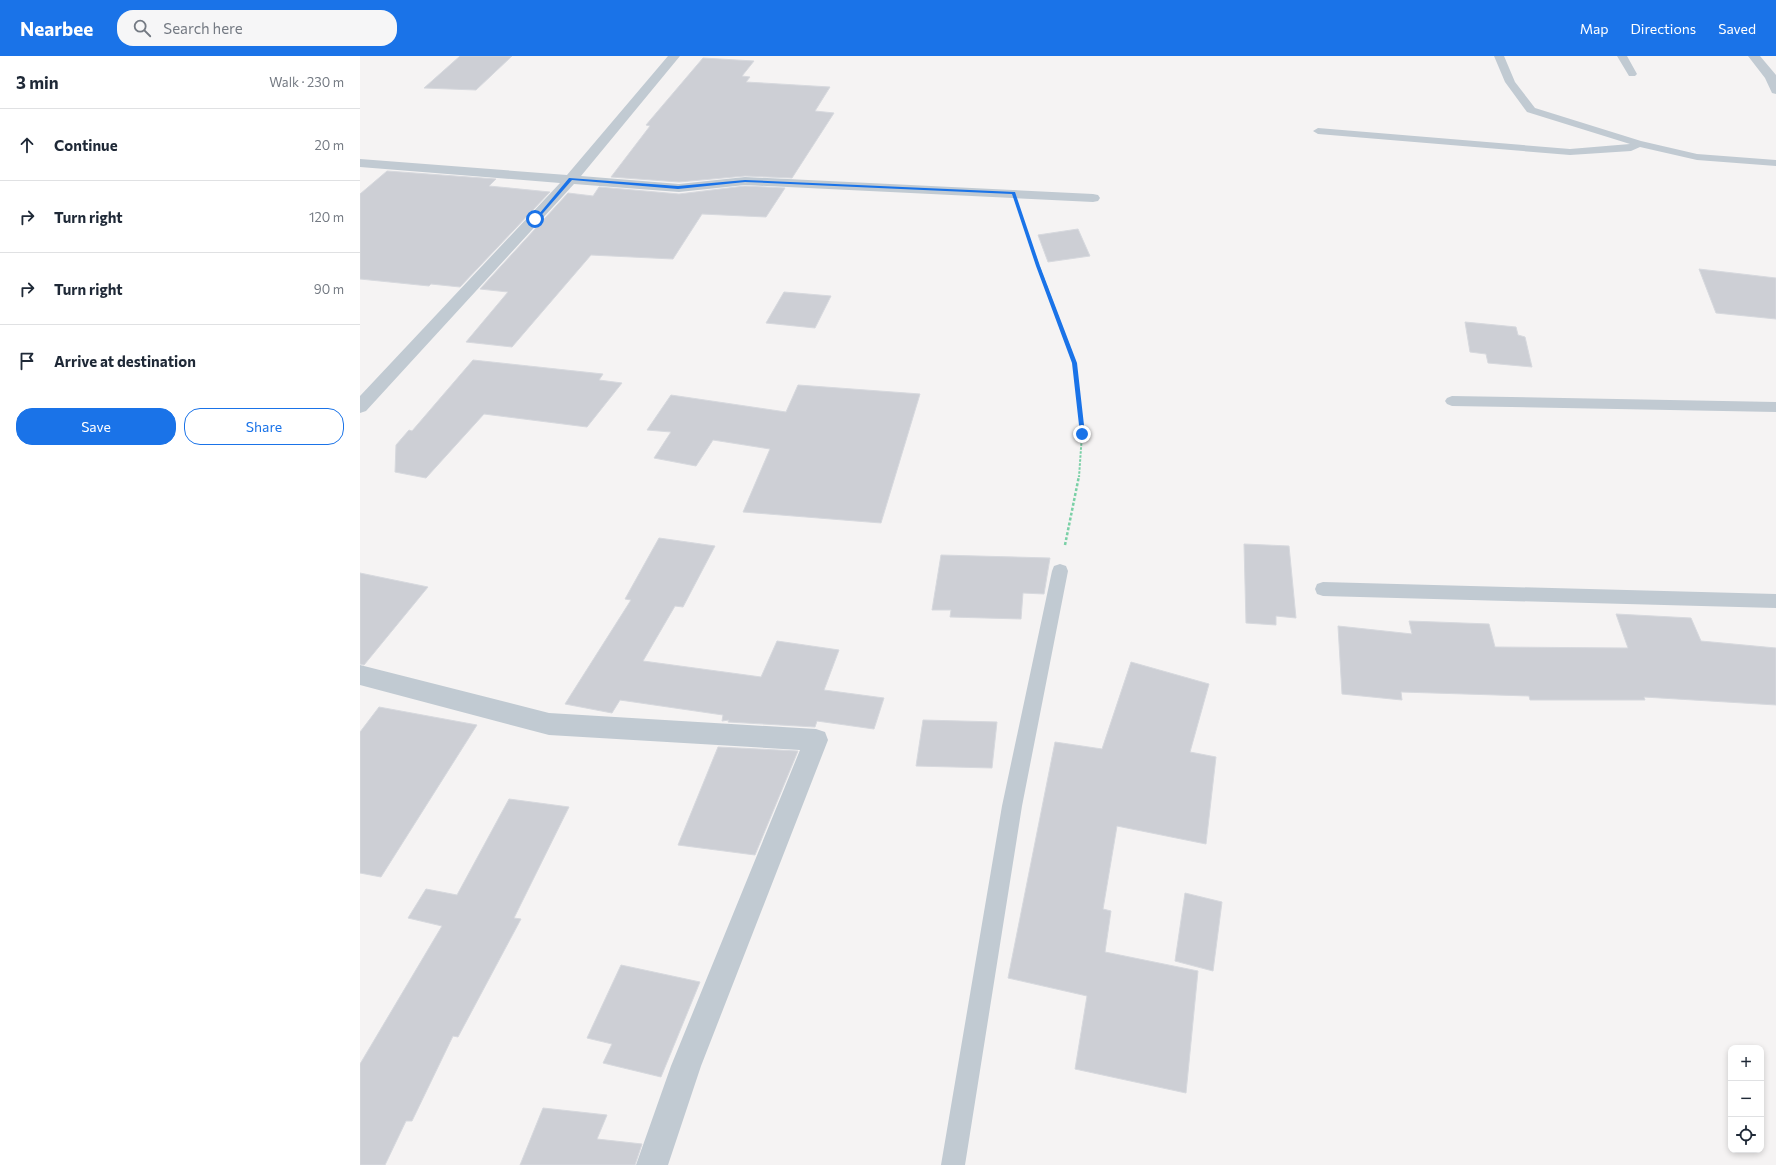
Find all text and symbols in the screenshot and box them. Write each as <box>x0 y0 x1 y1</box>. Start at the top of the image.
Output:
search box <box>117 10 397 46</box>
text: Nearbee <box>20 17 93 40</box>
icon: search <box>131 17 153 39</box>
text: Search here <box>163 19 243 37</box>
text: Map <box>1580 20 1609 37</box>
text: Directions <box>1631 20 1696 37</box>
text: Saved <box>1718 20 1756 37</box>
text: 3 min <box>16 72 59 93</box>
text: Walk · 230 m <box>269 74 344 90</box>
icon: ahead <box>16 134 38 156</box>
text: Continue <box>54 136 118 154</box>
text: 20 m <box>315 137 344 153</box>
icon: right <box>16 206 38 228</box>
text: Turn right <box>54 208 123 226</box>
text: 120 m <box>309 209 344 225</box>
route start <box>526 210 544 228</box>
icon: right <box>16 278 38 300</box>
text: Turn right <box>54 280 123 298</box>
text: 90 m <box>314 281 344 297</box>
icon: arrive <box>16 350 38 372</box>
text: Arrive at destination <box>54 352 196 370</box>
button: Save <box>16 408 176 445</box>
button: Share <box>184 408 344 445</box>
route end <box>1073 425 1091 443</box>
map controls <box>1728 1045 1764 1153</box>
button: + <box>1728 1045 1764 1081</box>
button: − <box>1728 1081 1764 1117</box>
button: locate <box>1728 1117 1764 1153</box>

